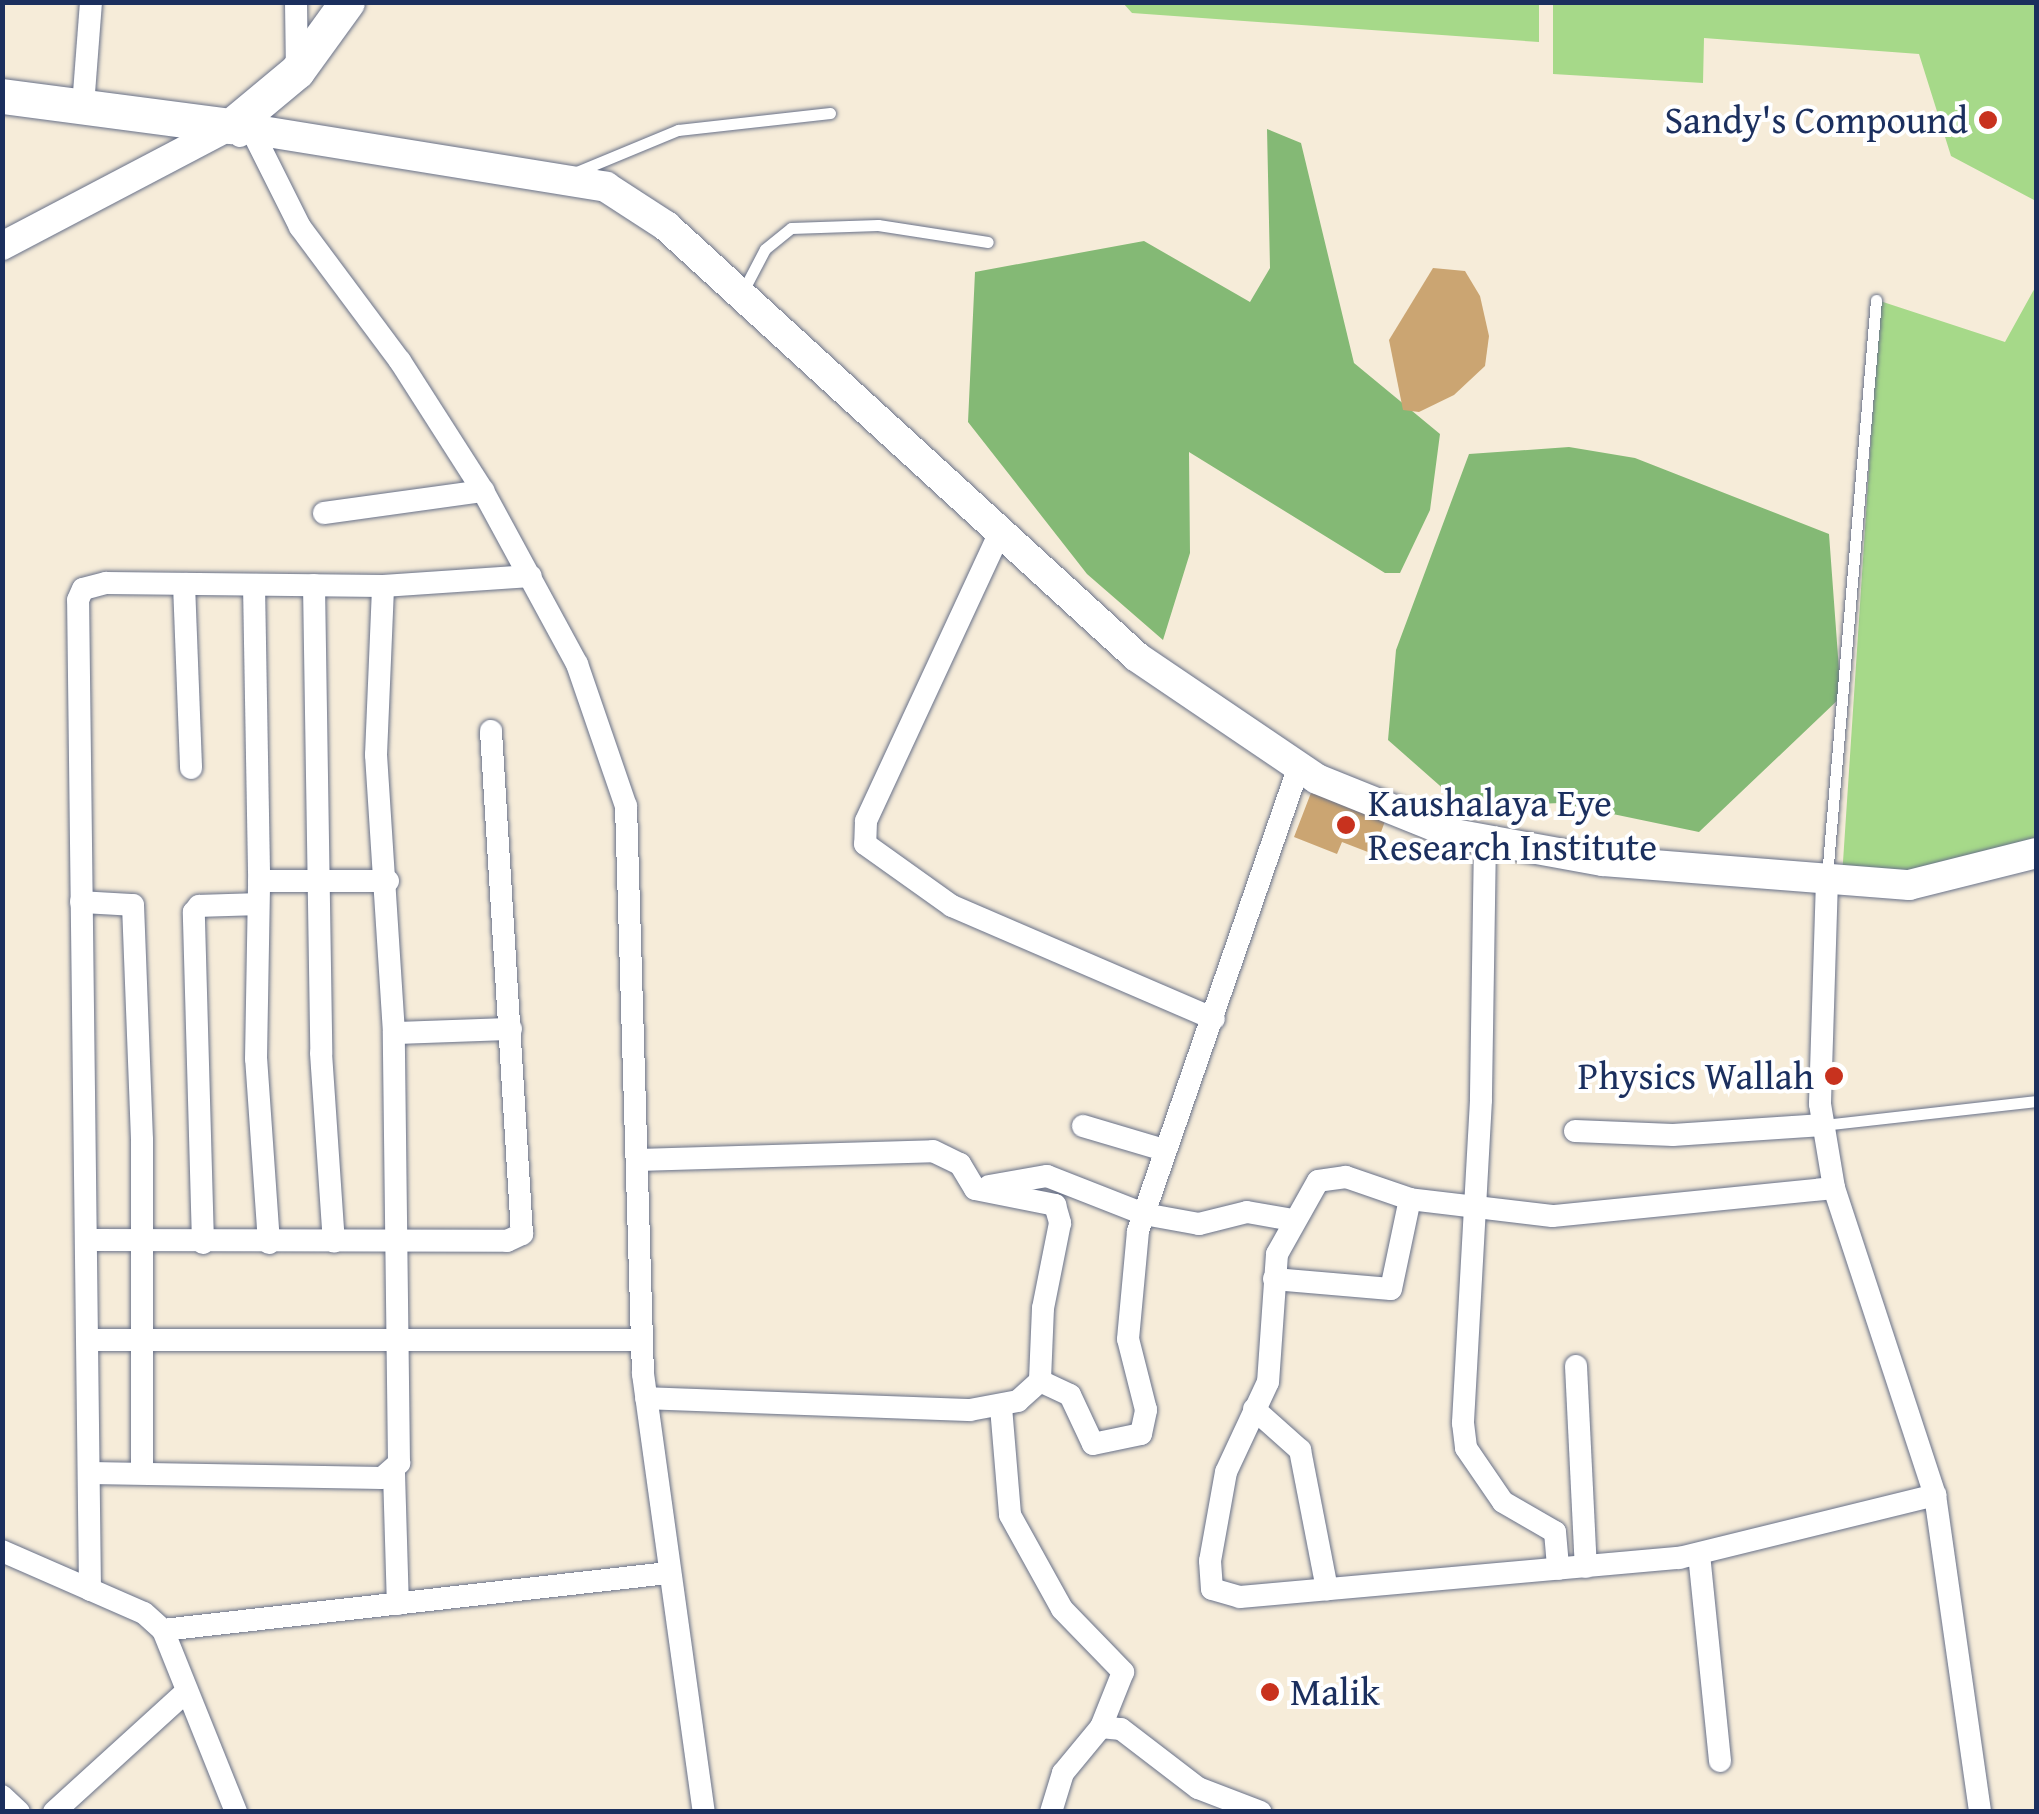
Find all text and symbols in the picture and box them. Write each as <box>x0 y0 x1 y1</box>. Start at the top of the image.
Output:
place label: Sandy's Compound <box>1665 97 1968 143</box>
marker: Sandy's Compound <box>1977 109 1999 131</box>
place label: Kaushalaya Eye Research Institute <box>1368 780 1657 869</box>
marker: Kaushalaya Eye Research Institute <box>1333 812 1359 838</box>
place label: Physics Wallah <box>1578 1053 1814 1099</box>
marker: Physics Wallah <box>1823 1065 1845 1087</box>
place label: Malik <box>1290 1669 1380 1715</box>
marker: Malik <box>1259 1681 1281 1703</box>

